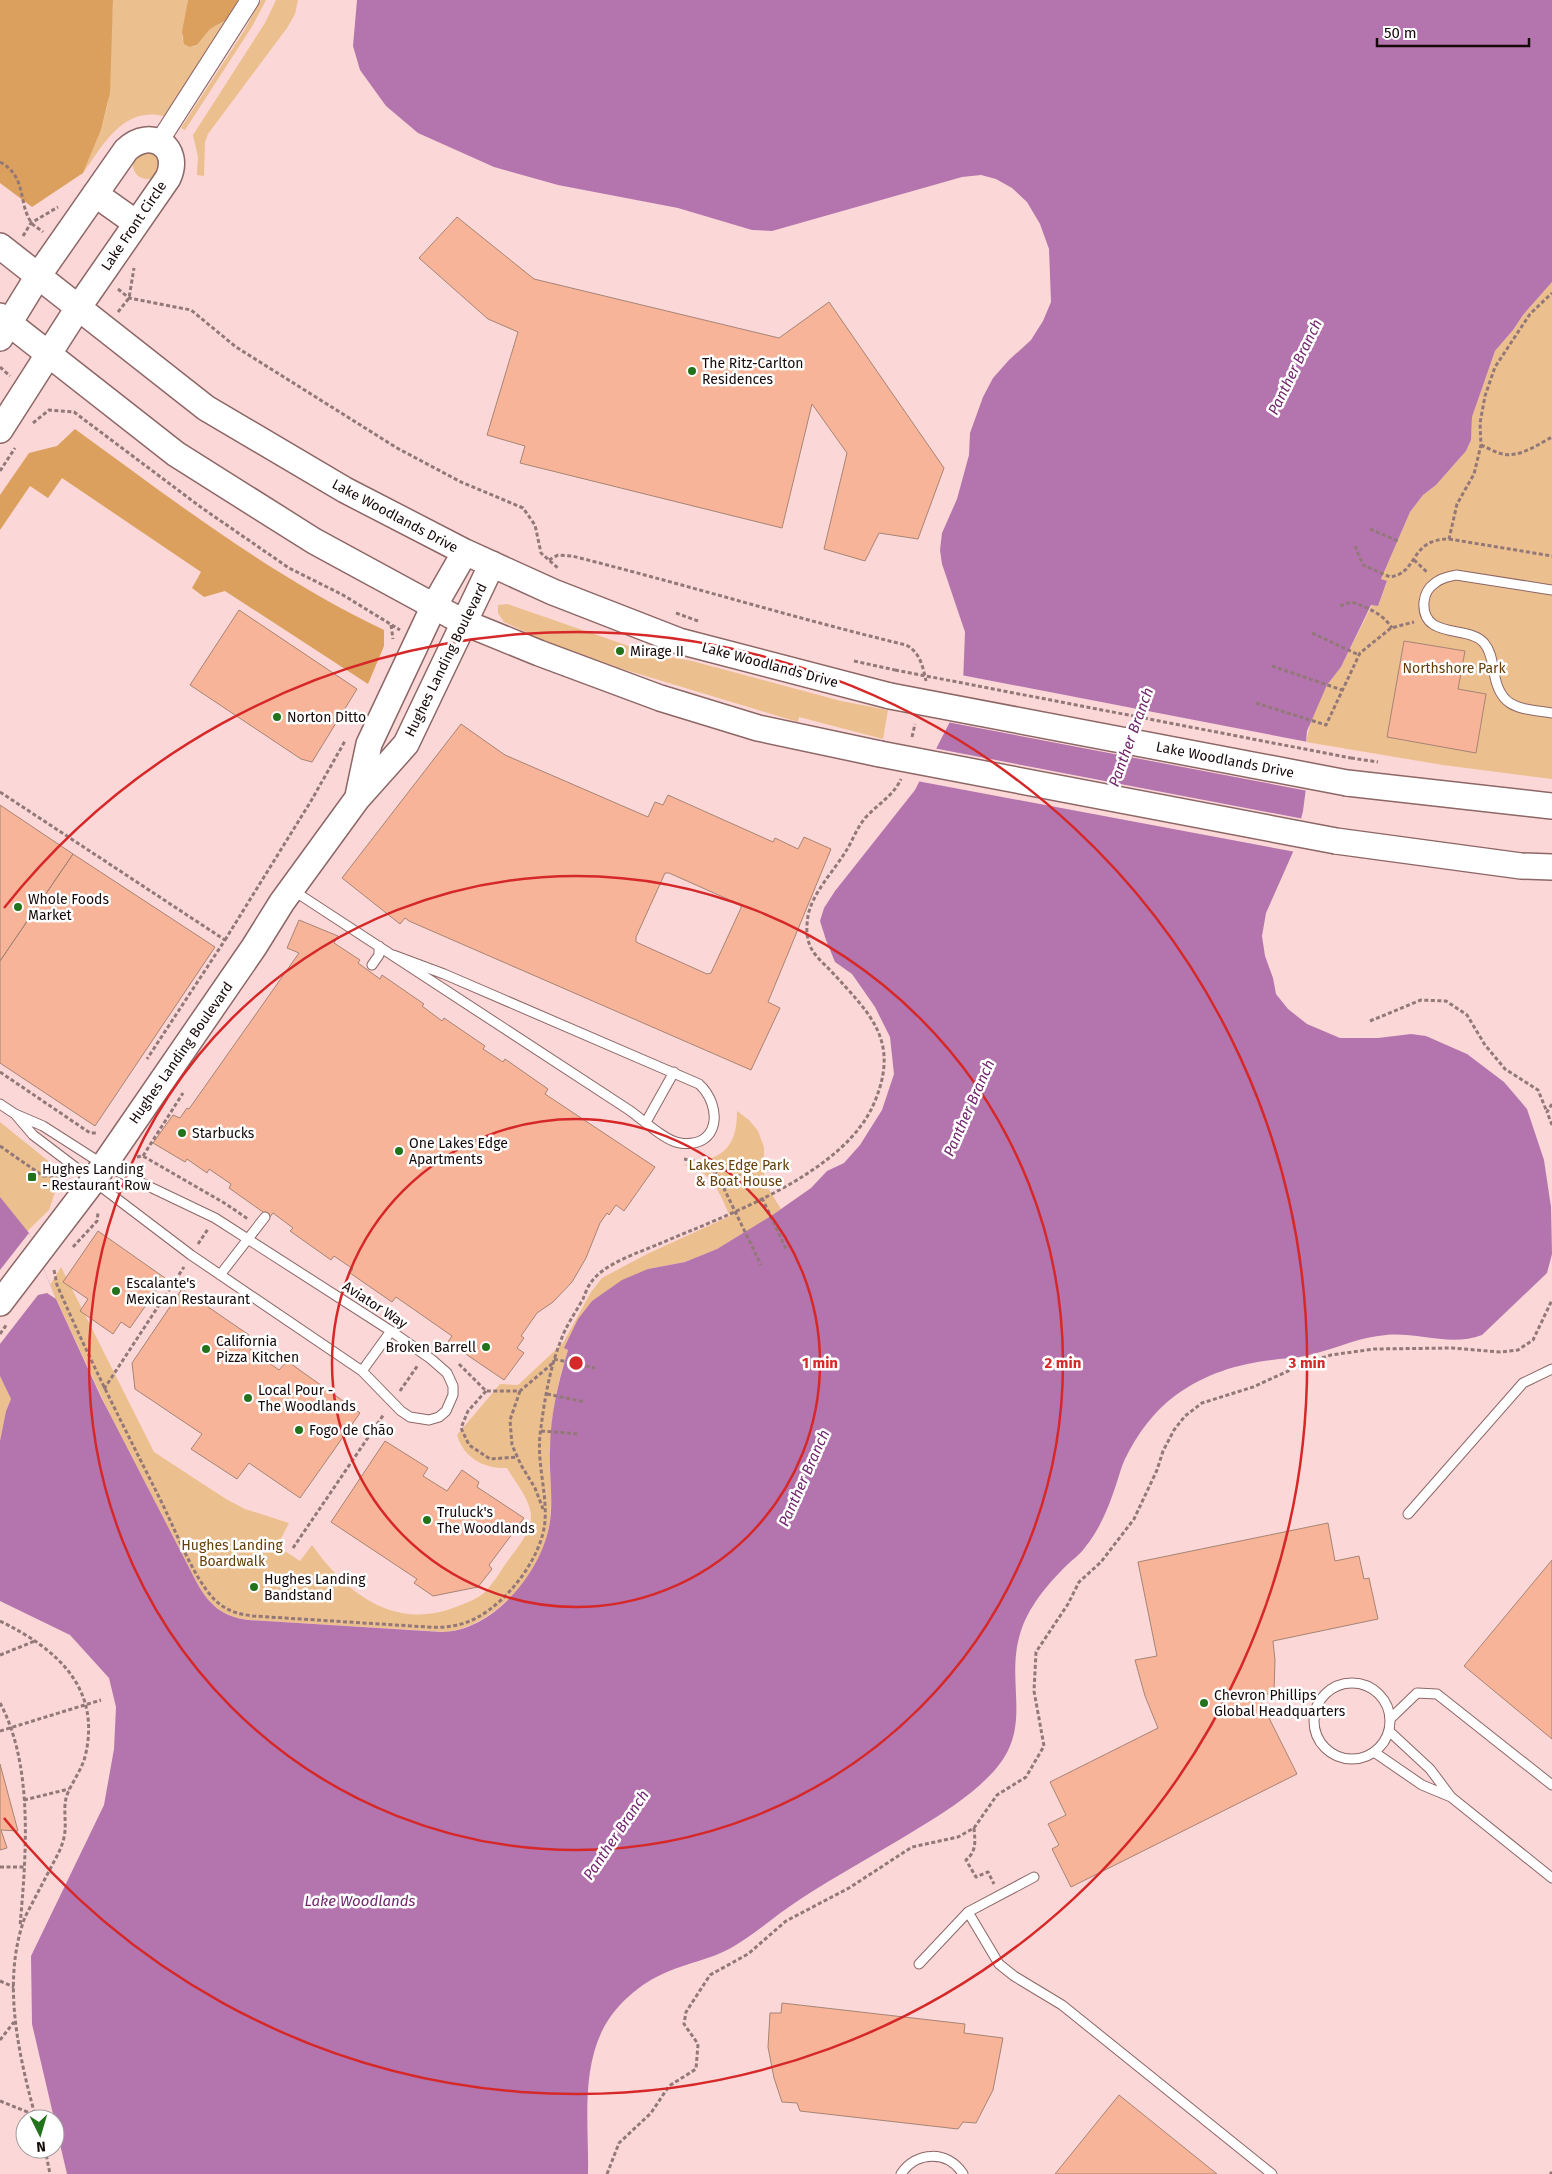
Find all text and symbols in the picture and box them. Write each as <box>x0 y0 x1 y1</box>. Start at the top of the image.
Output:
scale bar <box>1377 15 1530 47</box>
text: 50 m <box>1384 24 1417 42</box>
street label: Lake Front Circle <box>98 178 170 274</box>
water label: Panther Branch <box>1264 316 1326 418</box>
place label: The Ritz-Carlton Residences <box>702 355 804 388</box>
marker: The Ritz-Carlton Residences <box>686 365 698 377</box>
street label: Lake Woodlands Drive <box>329 476 461 556</box>
street label: Hughes Landing Boulevard <box>401 580 491 740</box>
street label: Lake Woodlands Drive <box>700 639 840 691</box>
place label: Mirage II <box>630 643 684 660</box>
marker: Mirage II <box>614 645 626 657</box>
park label: Northshore Park <box>1402 660 1506 677</box>
water label: Panther Branch <box>1105 685 1157 789</box>
place label: Norton Ditto <box>287 709 366 726</box>
marker: Norton Ditto <box>271 711 283 723</box>
street label: Lake Woodlands Drive <box>1155 738 1295 782</box>
place label: Whole Foods Market <box>28 891 109 924</box>
marker: Whole Foods Market <box>12 901 24 913</box>
street label: Hughes Landing Boulevard <box>125 979 237 1127</box>
water label: Panther Branch <box>940 1057 998 1159</box>
place label: Starbucks <box>192 1125 255 1142</box>
marker: Starbucks <box>176 1127 188 1139</box>
place label: One Lakes Edge Apartments <box>409 1135 508 1168</box>
marker: One Lakes Edge Apartments <box>393 1145 405 1157</box>
park label: Lakes Edge Park & Boat House <box>689 1157 790 1190</box>
place label: Hughes Landing - Restaurant Row <box>42 1161 150 1194</box>
marker: Hughes Landing - Restaurant Row <box>26 1171 38 1183</box>
place label: Escalante's Mexican Restaurant <box>126 1275 251 1308</box>
street label: Aviator Way <box>339 1278 411 1332</box>
marker: Escalante's Mexican Restaurant <box>110 1285 122 1297</box>
place label: California Pizza Kitchen <box>216 1333 299 1366</box>
place label: Broken Barrell <box>385 1339 476 1356</box>
marker: Broken Barrell <box>480 1341 492 1353</box>
marker: California Pizza Kitchen <box>200 1343 212 1355</box>
centre of rings <box>567 1354 585 1372</box>
text: 1 min <box>802 1354 838 1372</box>
text: 2 min <box>1045 1354 1081 1372</box>
text: 3 min <box>1288 1354 1325 1372</box>
place label: Local Pour - The Woodlands <box>258 1382 356 1415</box>
marker: Local Pour - The Woodlands <box>242 1392 254 1404</box>
place label: Fogo de Chão <box>309 1422 394 1439</box>
marker: Fogo de Chão <box>293 1424 305 1436</box>
water label: Panther Branch <box>775 1427 833 1529</box>
place label: Truluck's The Woodlands <box>437 1504 535 1537</box>
marker: Truluck's The Woodlands <box>421 1514 433 1526</box>
park label: Hughes Landing Boardwalk <box>181 1537 283 1570</box>
place label: Hughes Landing Bandstand <box>264 1571 366 1604</box>
marker: Hughes Landing Bandstand <box>248 1581 260 1593</box>
place label: Chevron Phillips Global Headquarters <box>1214 1687 1346 1720</box>
marker: Chevron Phillips Global Headquarters <box>1198 1697 1210 1709</box>
water label: Panther Branch <box>579 1787 653 1883</box>
water label: Lake Woodlands <box>305 1892 416 1910</box>
north arrow <box>15 2109 65 2159</box>
text: N <box>36 2138 46 2155</box>

